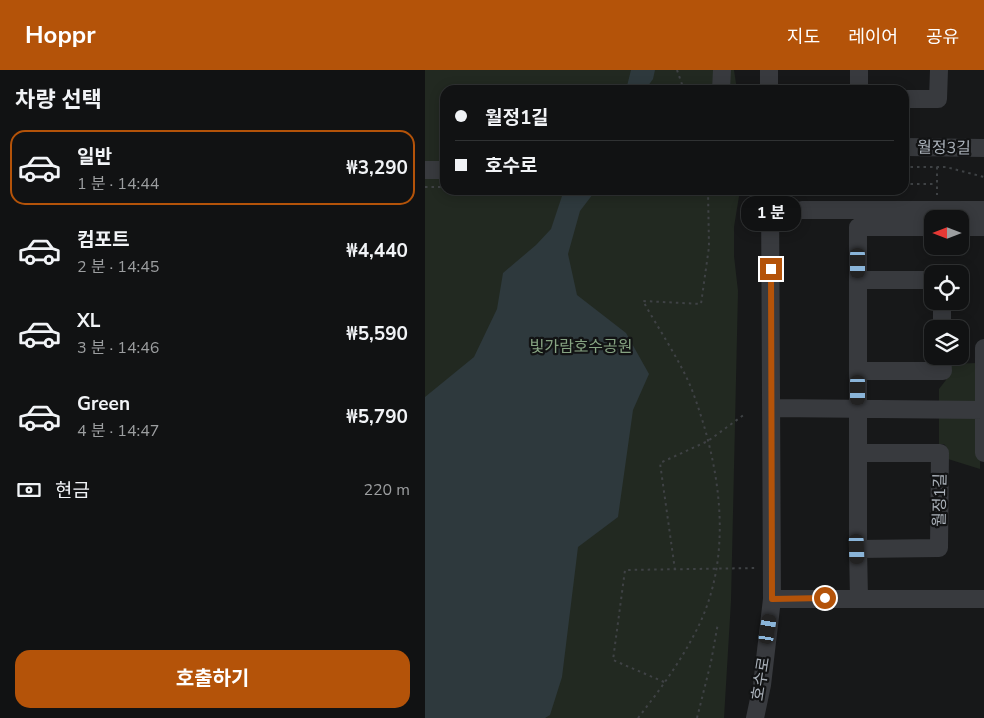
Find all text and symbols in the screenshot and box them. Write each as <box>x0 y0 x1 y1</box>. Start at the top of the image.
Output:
text: Hoppr <box>25 19 96 51</box>
text: 지도 <box>787 25 820 49</box>
text: 레이어 <box>848 25 898 49</box>
text: 공유 <box>926 25 959 49</box>
text: 차량 선택 <box>15 85 102 115</box>
text: 월정1길 <box>485 105 549 131</box>
street label: 월정3길 <box>917 137 971 159</box>
text: 일반 <box>77 144 112 170</box>
icon: car <box>17 145 62 190</box>
text: 호수로 <box>485 153 537 179</box>
text: ₩3,290 <box>346 155 408 181</box>
text: 1 분 · 14:44 <box>77 173 159 195</box>
callout: 1 분 <box>741 196 801 232</box>
text: 1 분 <box>757 202 785 224</box>
north arrow <box>924 210 969 255</box>
map controls <box>924 210 969 365</box>
text: 컴포트 <box>77 227 129 253</box>
icon: car <box>17 228 62 273</box>
text: ₩4,440 <box>346 238 408 264</box>
car <box>850 248 865 278</box>
text: 2 분 · 14:45 <box>77 256 159 278</box>
route end <box>760 258 782 280</box>
button: locate <box>924 265 969 310</box>
text: XL <box>77 308 100 334</box>
icon: car <box>17 311 62 356</box>
button: layers <box>924 320 969 365</box>
text: ₩5,590 <box>346 321 408 347</box>
park label: 빛가람호수공원 <box>529 336 633 358</box>
text: 3 분 · 14:46 <box>77 337 159 359</box>
car <box>850 375 865 405</box>
text: Green <box>77 391 130 417</box>
icon: car <box>17 394 62 439</box>
text: ₩5,790 <box>346 404 408 430</box>
text: 4 분 · 14:47 <box>77 420 159 442</box>
street label: 월정1길 <box>929 473 951 527</box>
icon: cash <box>15 476 43 504</box>
text: 현금 <box>55 478 90 504</box>
text: 220 m <box>363 479 410 501</box>
car <box>848 534 865 564</box>
route start <box>814 587 836 609</box>
car <box>758 613 777 645</box>
button: 호출하기 <box>15 650 410 708</box>
street label: 호수로 <box>747 655 775 703</box>

